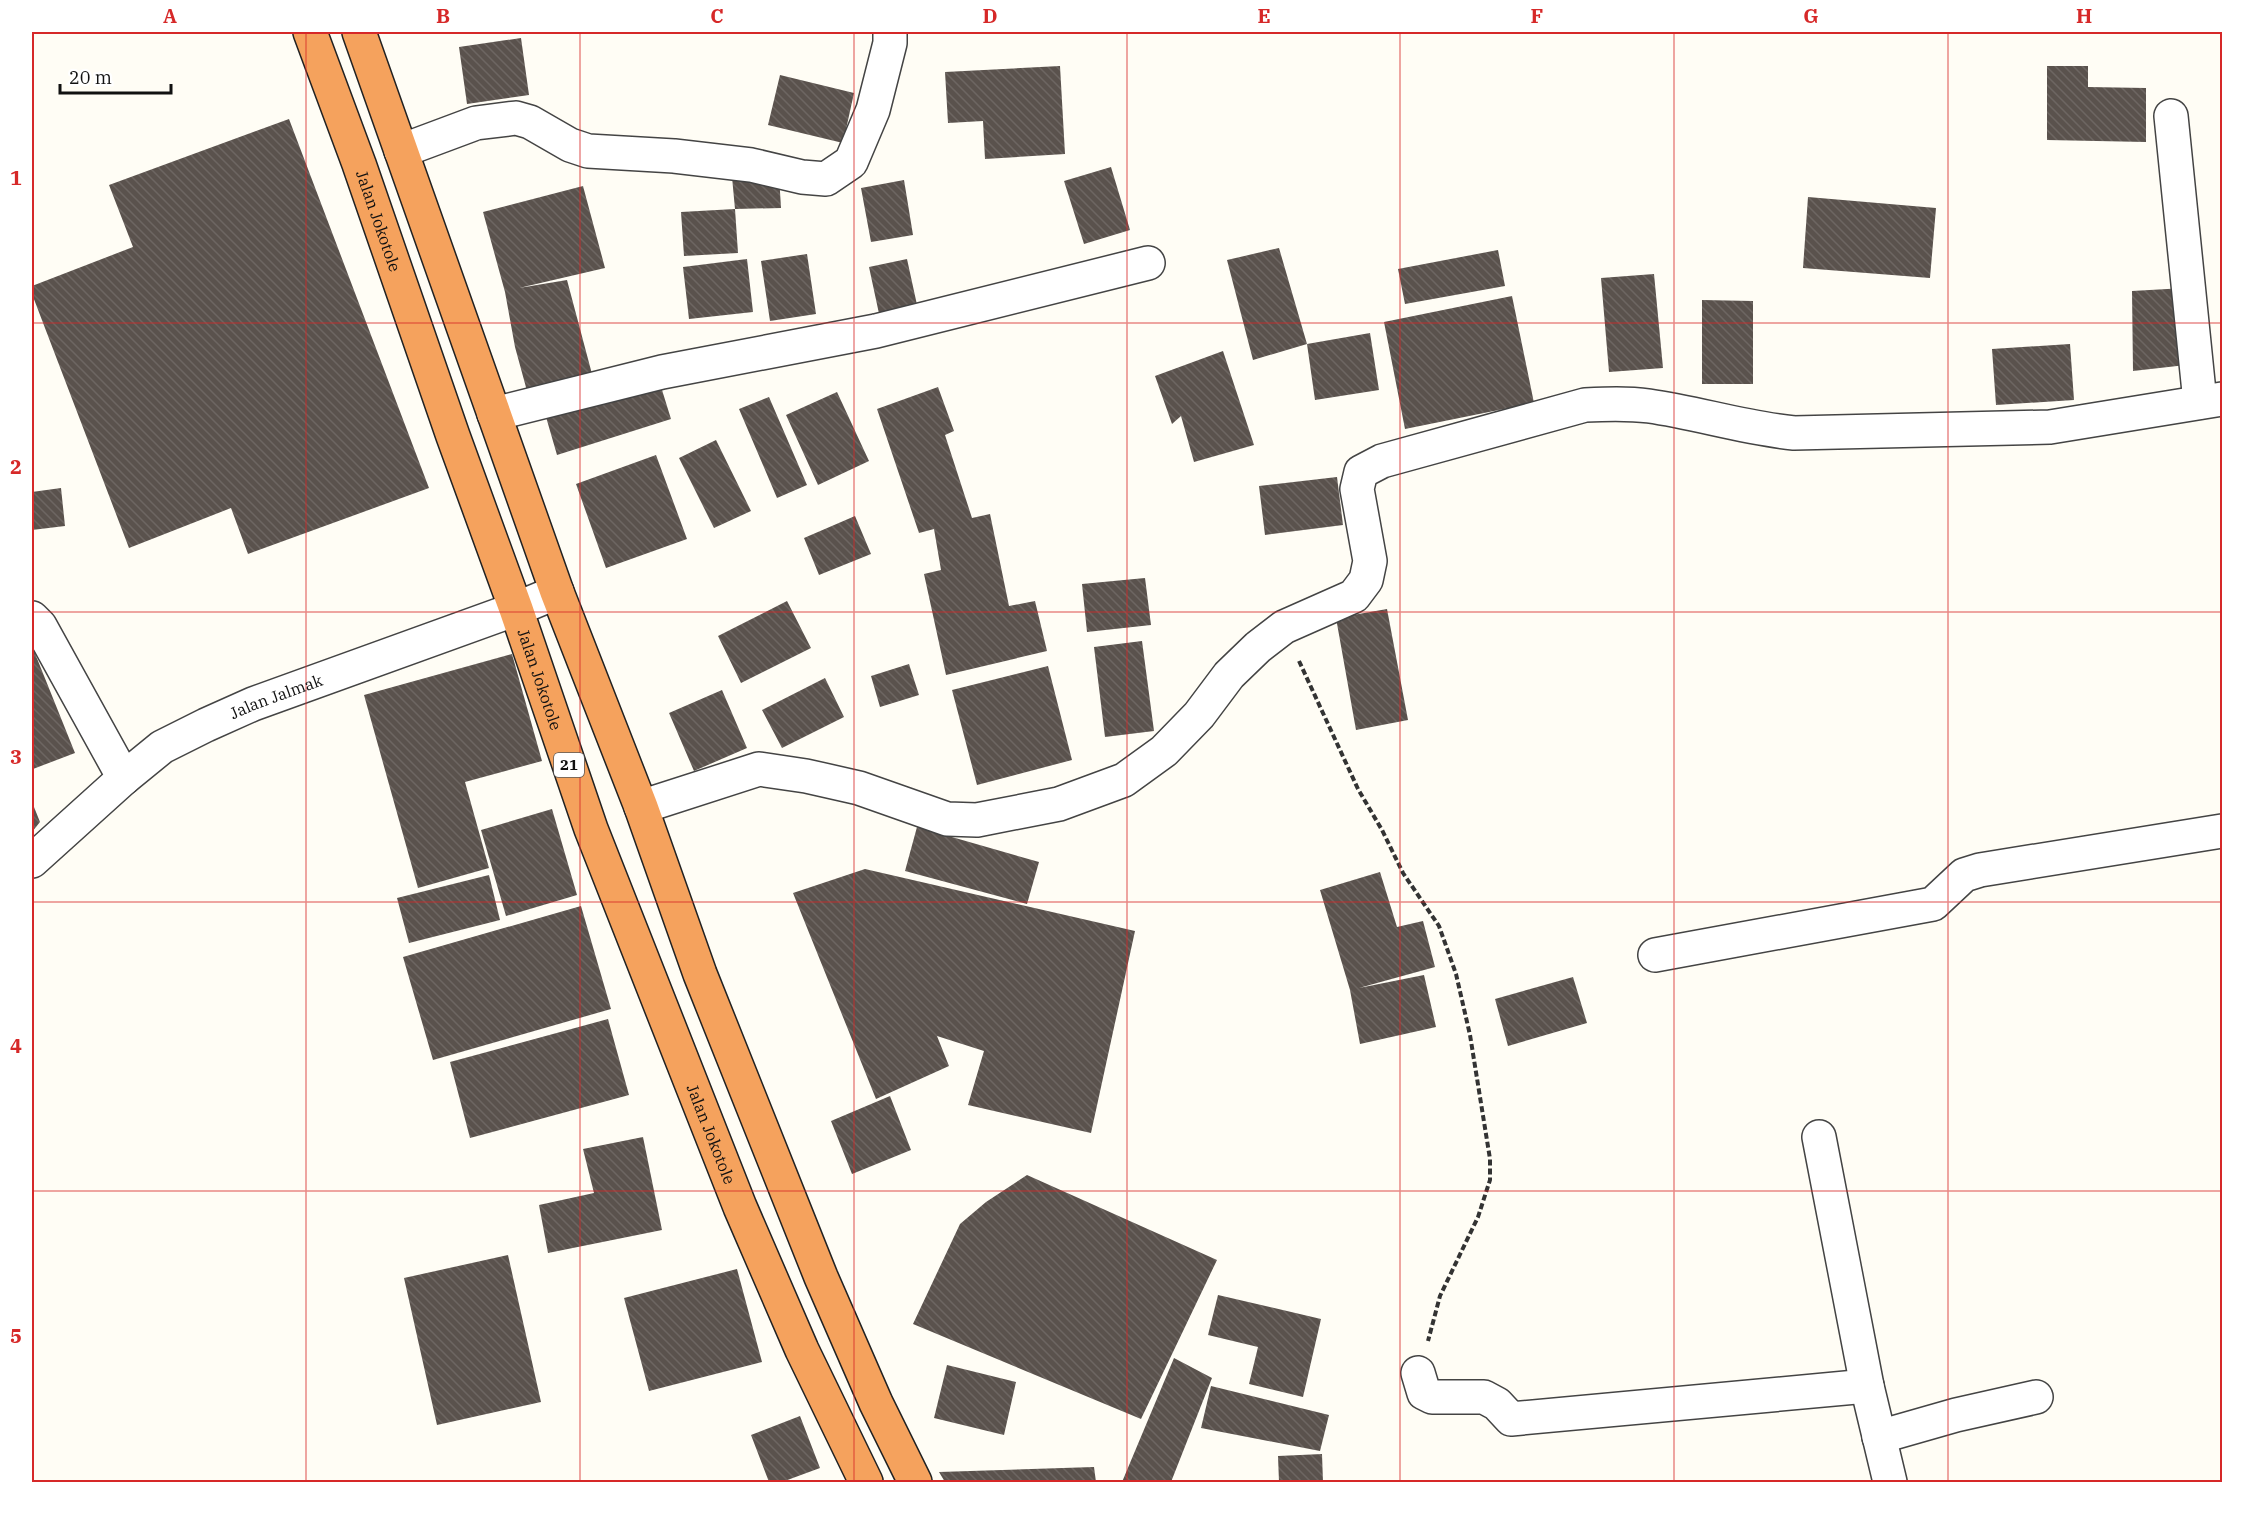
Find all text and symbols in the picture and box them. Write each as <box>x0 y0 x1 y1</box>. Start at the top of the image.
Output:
text: A <box>163 2 177 29</box>
text: B <box>436 2 450 29</box>
text: C <box>710 2 724 29</box>
text: D <box>982 2 998 29</box>
text: E <box>1257 2 1271 29</box>
text: F <box>1531 2 1543 29</box>
text: G <box>1803 2 1819 29</box>
text: H <box>2076 2 2092 29</box>
scale bar <box>60 57 171 95</box>
text: 20 m <box>69 66 112 89</box>
text: 1 <box>10 164 22 191</box>
street label: Jalan Jokotole <box>352 168 405 274</box>
text: 2 <box>10 453 22 480</box>
street label: Jalan Jokotole <box>513 626 567 733</box>
street label: Jalan Jalmak <box>227 670 326 723</box>
text: 3 <box>10 743 22 770</box>
road number: 21 <box>554 753 584 777</box>
text: 4 <box>10 1032 22 1059</box>
street label: Jalan Jokotole <box>683 1081 740 1187</box>
text: 5 <box>10 1322 22 1349</box>

